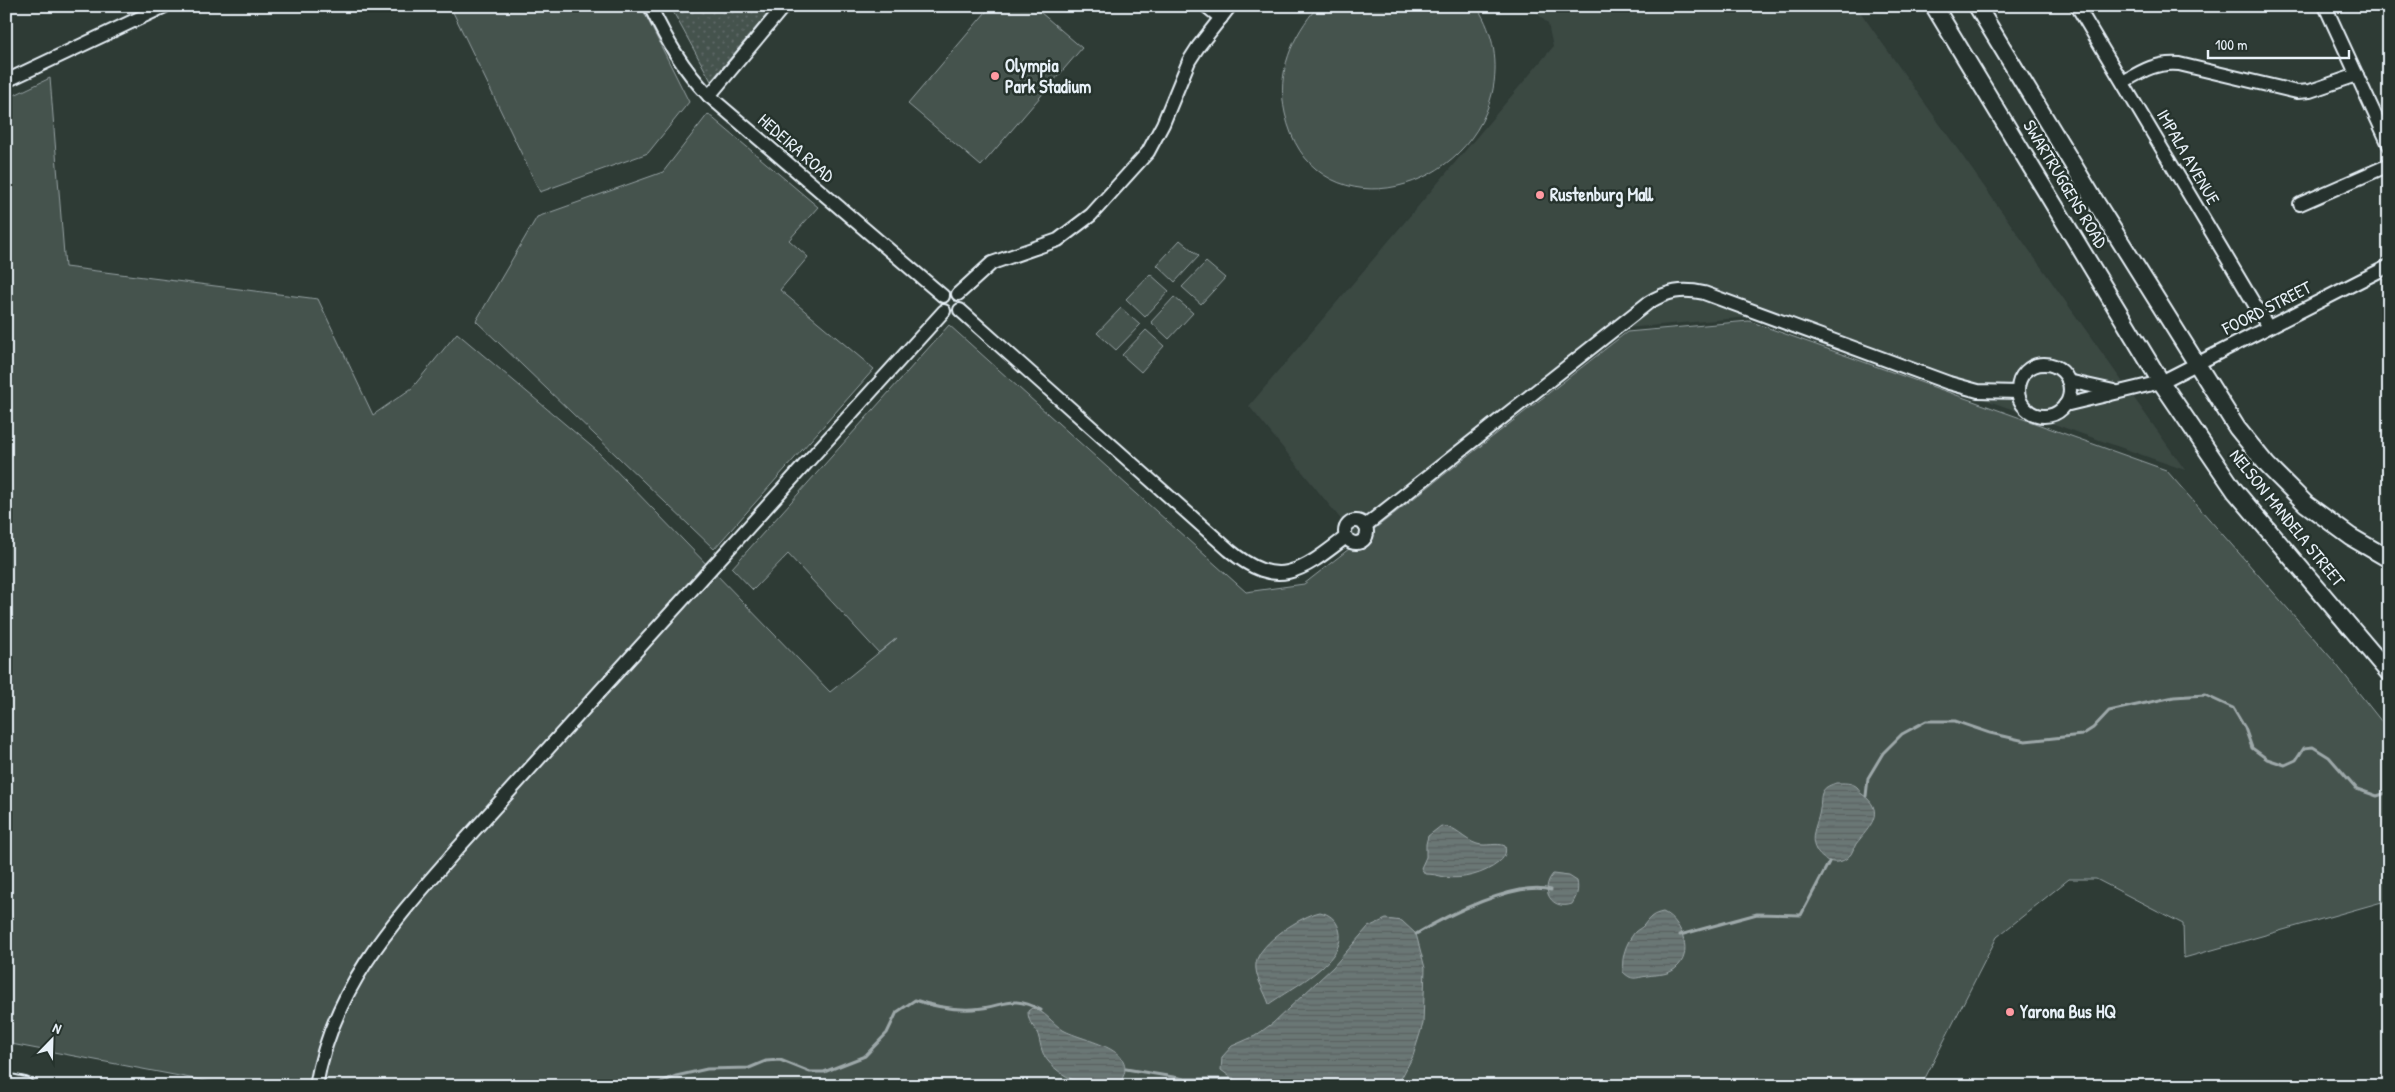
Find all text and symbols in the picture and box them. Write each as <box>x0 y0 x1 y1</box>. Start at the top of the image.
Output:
scale bar <box>2208 28 2349 60</box>
text: 100 m <box>2215 34 2248 55</box>
place label: Olympia Park Stadium <box>1005 53 1091 99</box>
marker: Olympia Park Stadium <box>989 70 1001 82</box>
street label: IMPALA AVENUE <box>2151 104 2226 209</box>
street label: HEDEIRA ROAD <box>753 107 840 188</box>
street label: SWARTRUGGENS ROAD <box>2017 115 2114 253</box>
place label: Rustenburg Mall <box>1550 182 1654 208</box>
marker: Rustenburg Mall <box>1534 189 1546 201</box>
street label: FOORD STREET <box>2217 274 2316 341</box>
street label: NELSON MANDELA STREET <box>2224 444 2351 592</box>
place label: Yarona Bus HQ <box>2020 999 2116 1024</box>
marker: Yarona Bus HQ <box>2004 1006 2016 1018</box>
north arrow <box>28 1014 78 1064</box>
text: N <box>50 1017 65 1038</box>

